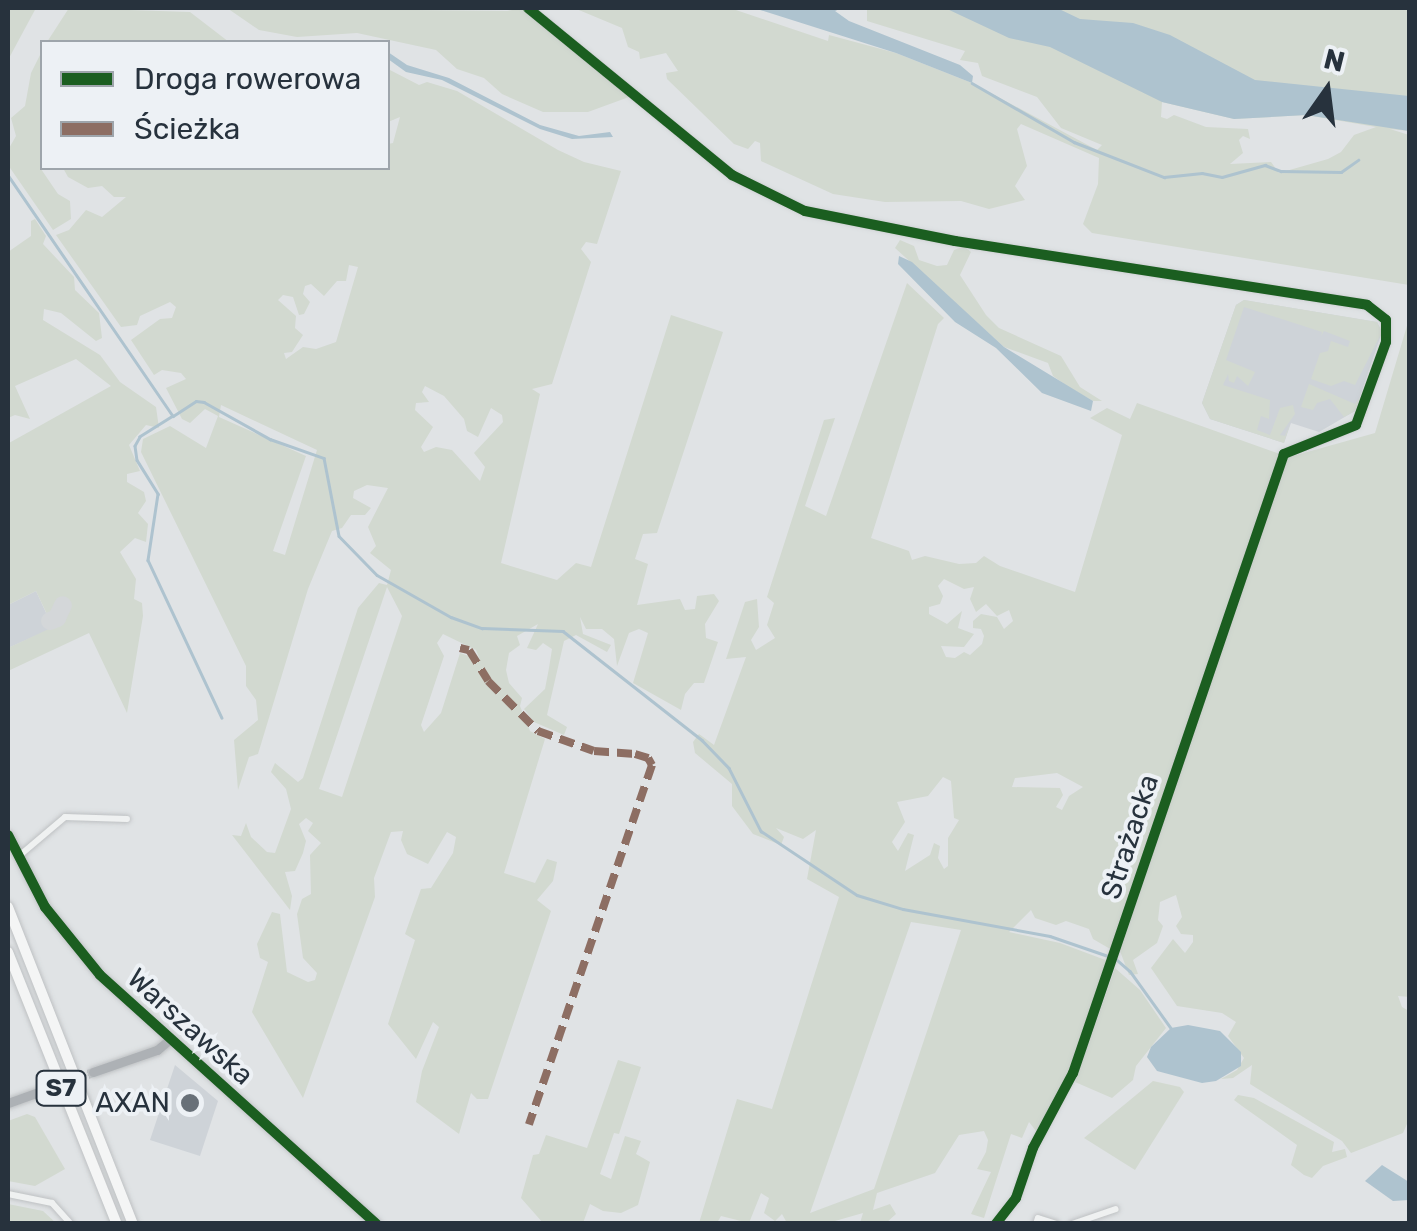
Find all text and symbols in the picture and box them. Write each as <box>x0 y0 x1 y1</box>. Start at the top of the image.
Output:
legend <box>40 40 390 170</box>
north arrow <box>1277 40 1377 140</box>
text: N <box>1321 42 1348 79</box>
text: Droga rowerowa <box>134 61 361 97</box>
text: Ścieżka <box>134 111 240 147</box>
street label: Strażacka <box>1094 770 1166 904</box>
street label: Warszawska <box>120 962 260 1092</box>
road number: S7 <box>34 1068 88 1108</box>
place label: AXAN <box>95 1086 170 1120</box>
marker: AXAN <box>179 1092 201 1114</box>

